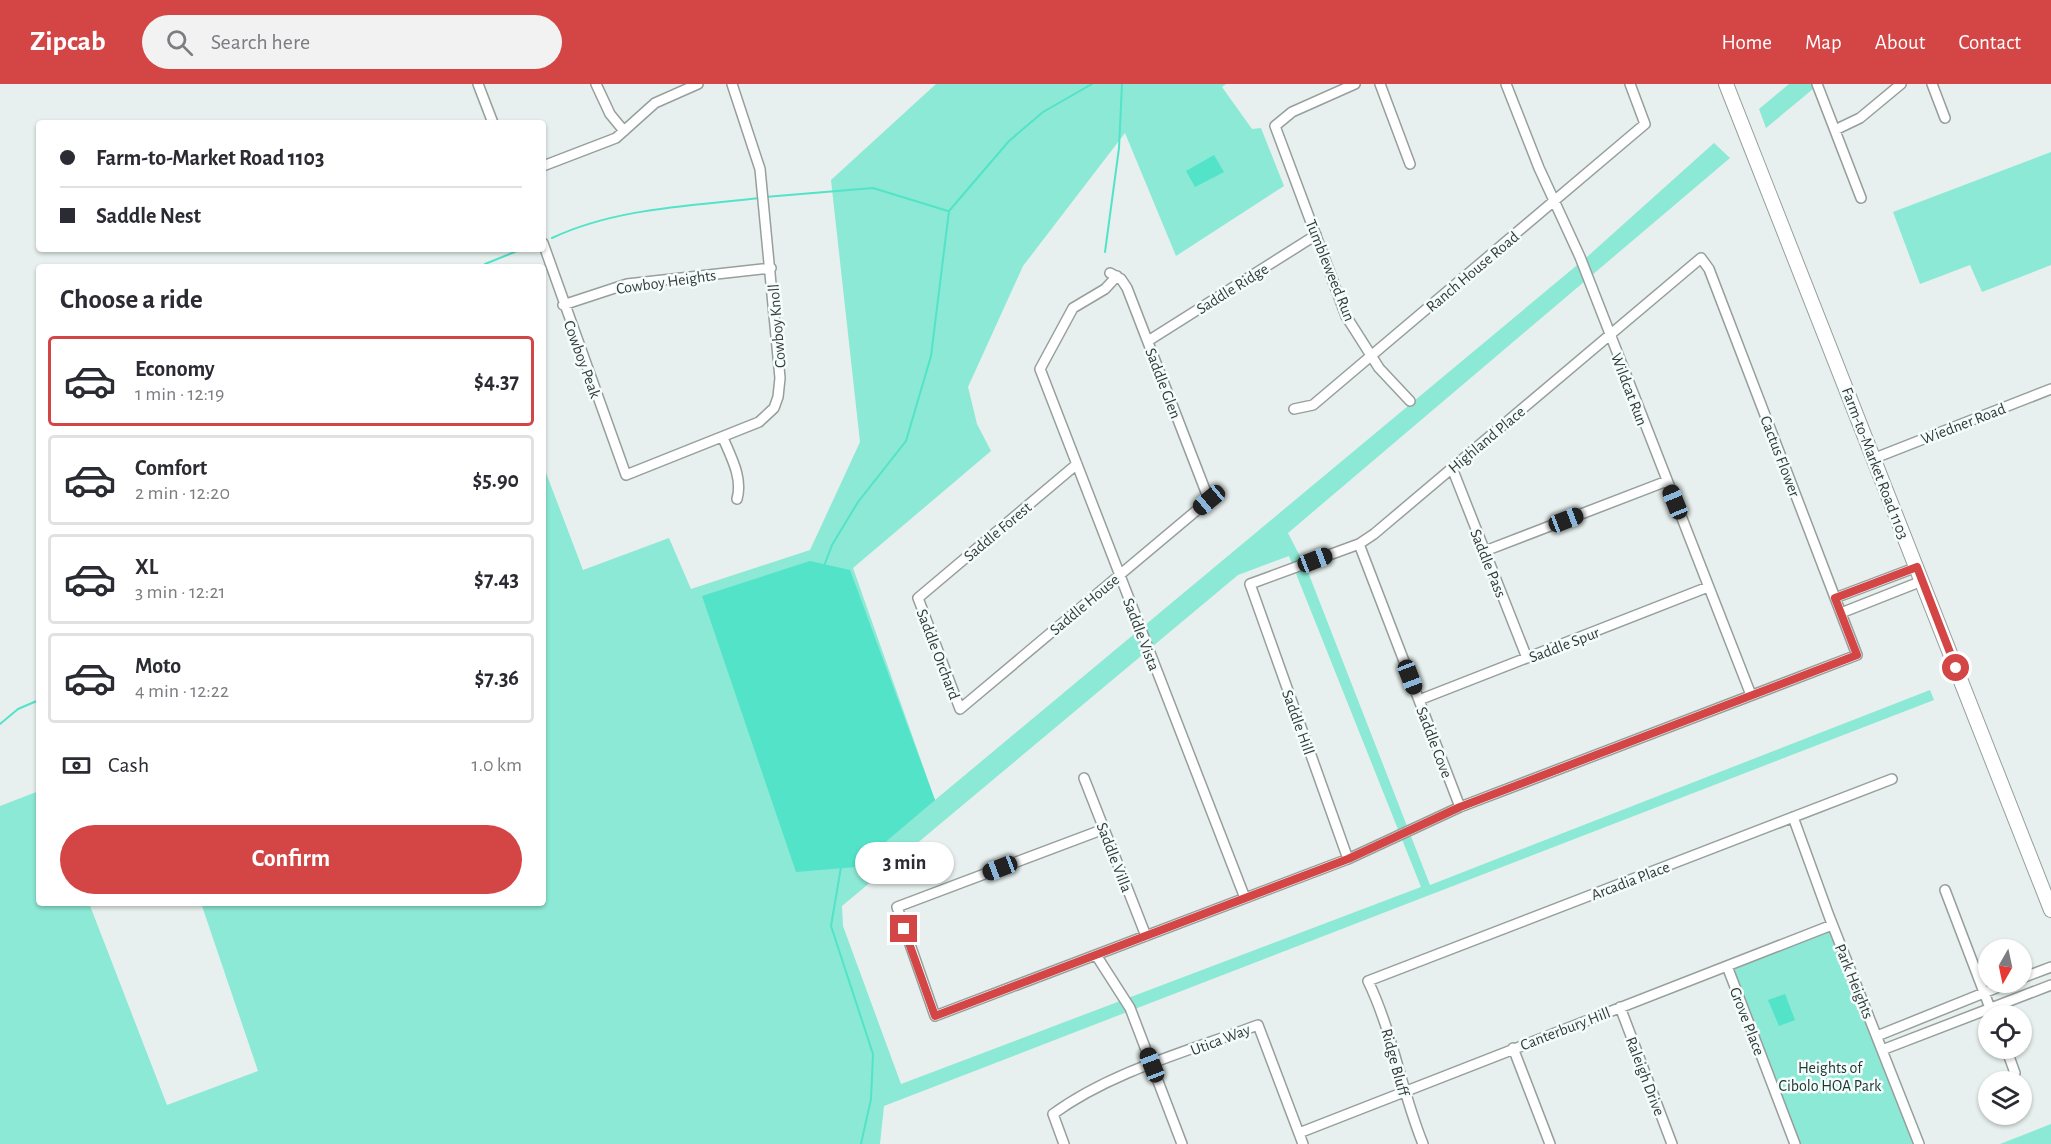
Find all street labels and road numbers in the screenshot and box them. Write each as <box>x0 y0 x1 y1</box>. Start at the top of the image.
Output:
street label: Tumbleweed Run <box>1302 217 1358 323</box>
street label: Ranch House Road <box>1423 228 1522 315</box>
street label: Saddle Ridge <box>1194 261 1271 317</box>
street label: Cowboy Heights <box>615 267 717 298</box>
street label: Cowboy Knoll <box>765 283 790 369</box>
street label: Cowboy Peak <box>560 318 604 401</box>
street label: Saddle Glen <box>1142 346 1184 421</box>
street label: Wildcat Run <box>1608 351 1650 428</box>
street label: Farm-to-Market Road 1103 <box>1839 385 1911 542</box>
street label: Wiedner Road <box>1919 401 2008 447</box>
street label: Highland Place <box>1445 403 1528 476</box>
street label: Cactus Flower <box>1757 414 1803 500</box>
street label: Saddle Forest <box>961 499 1034 564</box>
street label: Saddle Pass <box>1467 527 1509 600</box>
street label: Saddle House <box>1047 571 1122 638</box>
street label: Saddle Vista <box>1120 596 1162 673</box>
street label: Saddle Orchard <box>913 607 963 702</box>
street label: Saddle Spur <box>1527 624 1603 666</box>
street label: Saddle Hill <box>1279 688 1317 757</box>
street label: Saddle Cove <box>1413 705 1455 780</box>
street label: Saddle Villa <box>1093 820 1135 894</box>
street label: Arcadia Place <box>1589 859 1672 903</box>
street label: Park Heights <box>1832 942 1876 1021</box>
street label: Grove Place <box>1727 985 1767 1058</box>
street label: Canterbury Hill <box>1518 1004 1613 1054</box>
street label: Utica Way <box>1188 1021 1253 1060</box>
street label: Ridge Bluff <box>1378 1027 1412 1099</box>
street label: Raleigh Drive <box>1623 1035 1667 1118</box>

